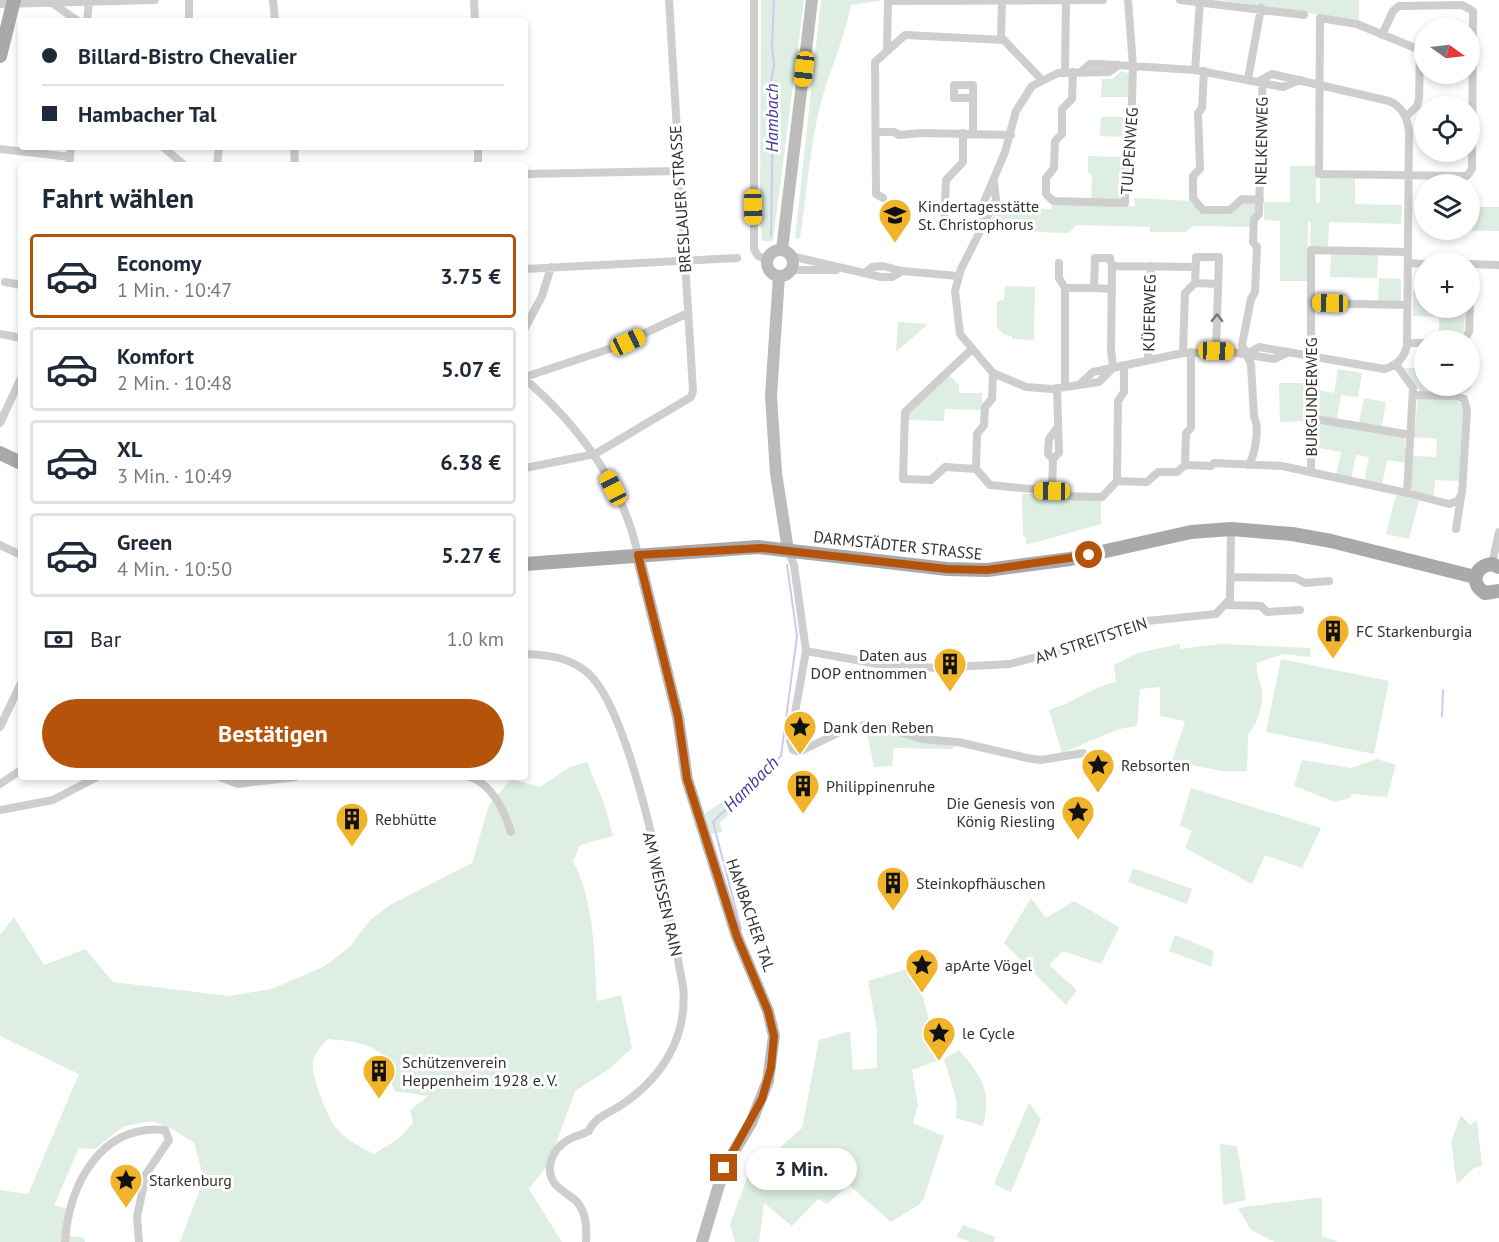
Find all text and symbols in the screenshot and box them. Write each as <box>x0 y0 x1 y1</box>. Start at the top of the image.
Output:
north arrow <box>1414 18 1480 84</box>
map controls <box>1414 18 1480 396</box>
text: Billard-Bistro Chevalier <box>78 42 297 70</box>
car <box>793 50 815 88</box>
water label: Hambach <box>760 83 783 153</box>
button: locate <box>1414 96 1480 162</box>
street label: NELKENWEG <box>1250 97 1272 185</box>
text: Hambacher Tal <box>78 100 216 128</box>
street label: TULPENWEG <box>1116 107 1142 195</box>
street label: BRESLAUER STRASSE <box>665 125 695 273</box>
button: layers <box>1414 174 1480 240</box>
text: Fahrt wählen <box>42 181 194 215</box>
car <box>744 189 762 225</box>
place label: Kindertagesstätte St. Christophorus <box>918 196 1039 234</box>
school or university icon: Kindertagesstätte St. Christophorus <box>877 197 913 244</box>
icon: car <box>45 249 99 303</box>
text: Economy <box>117 249 201 277</box>
button: + <box>1414 252 1480 318</box>
text: 3.75 € <box>440 262 501 290</box>
street label: KÜFERWEG <box>1138 274 1160 352</box>
text: 1 Min. · 10:47 <box>117 277 232 303</box>
car <box>1312 294 1348 312</box>
one-way arrow <box>1211 313 1224 322</box>
car <box>608 326 648 358</box>
button: − <box>1414 330 1480 396</box>
street label: BURGUNDERWEG <box>1301 337 1321 457</box>
car <box>1198 341 1234 361</box>
icon: car <box>45 342 99 396</box>
text: Komfort <box>117 342 194 370</box>
text: 5.07 € <box>441 355 501 383</box>
text: 2 Min. · 10:48 <box>117 370 232 396</box>
icon: car <box>45 435 99 489</box>
text: XL <box>117 435 142 463</box>
text: 6.38 € <box>440 448 501 476</box>
text: 3 Min. · 10:49 <box>117 463 232 489</box>
car <box>597 468 629 508</box>
car <box>1034 482 1070 500</box>
street label: DARMSTÄDTER STRASSE <box>813 526 983 564</box>
icon: car <box>45 528 99 582</box>
text: Green <box>117 528 172 556</box>
text: 5.27 € <box>441 541 501 569</box>
route start <box>1075 541 1102 568</box>
text: 4 Min. · 10:50 <box>117 556 232 582</box>
street label: AM STREITSTEIN <box>1032 612 1150 668</box>
building icon: FC Starkenburgia <box>1315 613 1351 660</box>
place label: FC Starkenburgia <box>1356 621 1472 641</box>
icon: cash <box>42 623 75 656</box>
text: Bar <box>90 625 121 653</box>
text: 1.0 km <box>447 626 504 652</box>
place label: Daten aus DOP entnommen <box>811 645 927 683</box>
building icon: Daten aus DOP entnommen <box>932 646 968 693</box>
button: Bestätigen <box>42 699 504 768</box>
place icon: Dank den Reben <box>782 709 818 756</box>
place label: Dank den Reben <box>823 717 934 737</box>
place icon: Rebsorten <box>1080 747 1116 794</box>
water label: Hambach <box>718 751 783 816</box>
place label: Rebsorten <box>1121 755 1190 775</box>
building icon: Philippinenruhe <box>785 768 821 815</box>
place label: Philippinenruhe <box>826 776 935 796</box>
place label: Die Genesis von König Riesling <box>946 793 1055 831</box>
place icon: Die Genesis von König Riesling <box>1060 794 1096 841</box>
building icon: Rebhütte <box>334 801 370 848</box>
place label: Rebhütte <box>375 809 437 829</box>
street label: AM WEISSEN RAIN <box>639 830 687 958</box>
street label: HAMBACHER TAL <box>722 856 780 974</box>
building icon: Steinkopfhäuschen <box>875 865 911 912</box>
place label: Steinkopfhäuschen <box>916 873 1045 893</box>
place icon: apArte Vögel <box>904 947 940 994</box>
place label: apArte Vögel <box>945 955 1033 975</box>
place icon: le Cycle <box>921 1015 957 1062</box>
place label: le Cycle <box>962 1023 1015 1043</box>
place label: Schützenverein Heppenheim 1928 e. V. <box>402 1052 558 1090</box>
building icon: Schützenverein Heppenheim 1928 e. V. <box>361 1053 397 1100</box>
callout: 3 Min. <box>745 1147 856 1189</box>
route end <box>710 1154 737 1181</box>
text: 3 Min. <box>775 1156 828 1182</box>
place icon: Starkenburg <box>108 1162 144 1209</box>
place label: Starkenburg <box>149 1170 232 1190</box>

